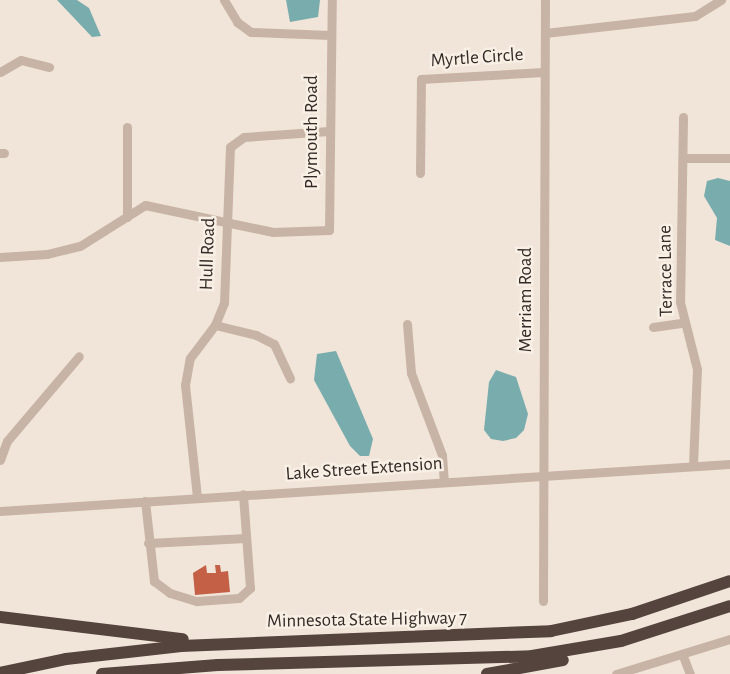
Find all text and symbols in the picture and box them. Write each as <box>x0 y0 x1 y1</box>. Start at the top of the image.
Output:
street label: Myrtle Circle <box>430 43 524 73</box>
street label: Plymouth Road <box>301 75 323 189</box>
street label: Hull Road <box>195 217 221 291</box>
street label: Terrace Lane <box>654 225 678 317</box>
street label: Merriam Road <box>515 248 537 352</box>
street label: Lake Street Extension <box>285 452 443 486</box>
street label: Minnesota State Highway 7 <box>267 607 467 633</box>

